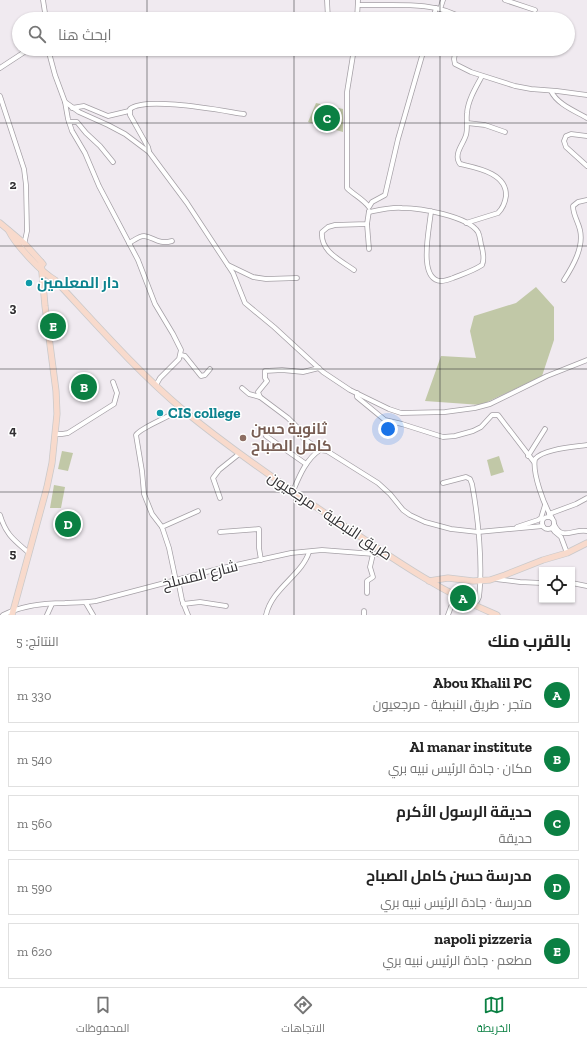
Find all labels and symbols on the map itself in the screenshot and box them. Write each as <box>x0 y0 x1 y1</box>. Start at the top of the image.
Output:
pin: C <box>314 103 340 133</box>
text: 2 <box>10 177 17 192</box>
place label: دار المعلمين <box>37 274 119 292</box>
marker: دار المعلمين <box>24 278 34 288</box>
text: 3 <box>10 300 17 315</box>
pin: E <box>40 311 66 341</box>
pin: B <box>71 372 97 402</box>
place label: CIS college <box>168 404 241 422</box>
marker: CIS college <box>155 408 165 418</box>
your location <box>378 419 398 439</box>
place label: ثانوية حسن كامل الصباح <box>251 420 332 456</box>
text: 4 <box>9 423 17 438</box>
marker: ثانوية حسن كامل الصباح <box>238 433 248 443</box>
street label: طريق النبطية - مرجعيون <box>264 468 396 565</box>
pin: D <box>55 509 81 539</box>
text: 5 <box>10 546 17 561</box>
street label: شارع المسلخ <box>160 557 240 595</box>
pin: A <box>450 583 476 613</box>

